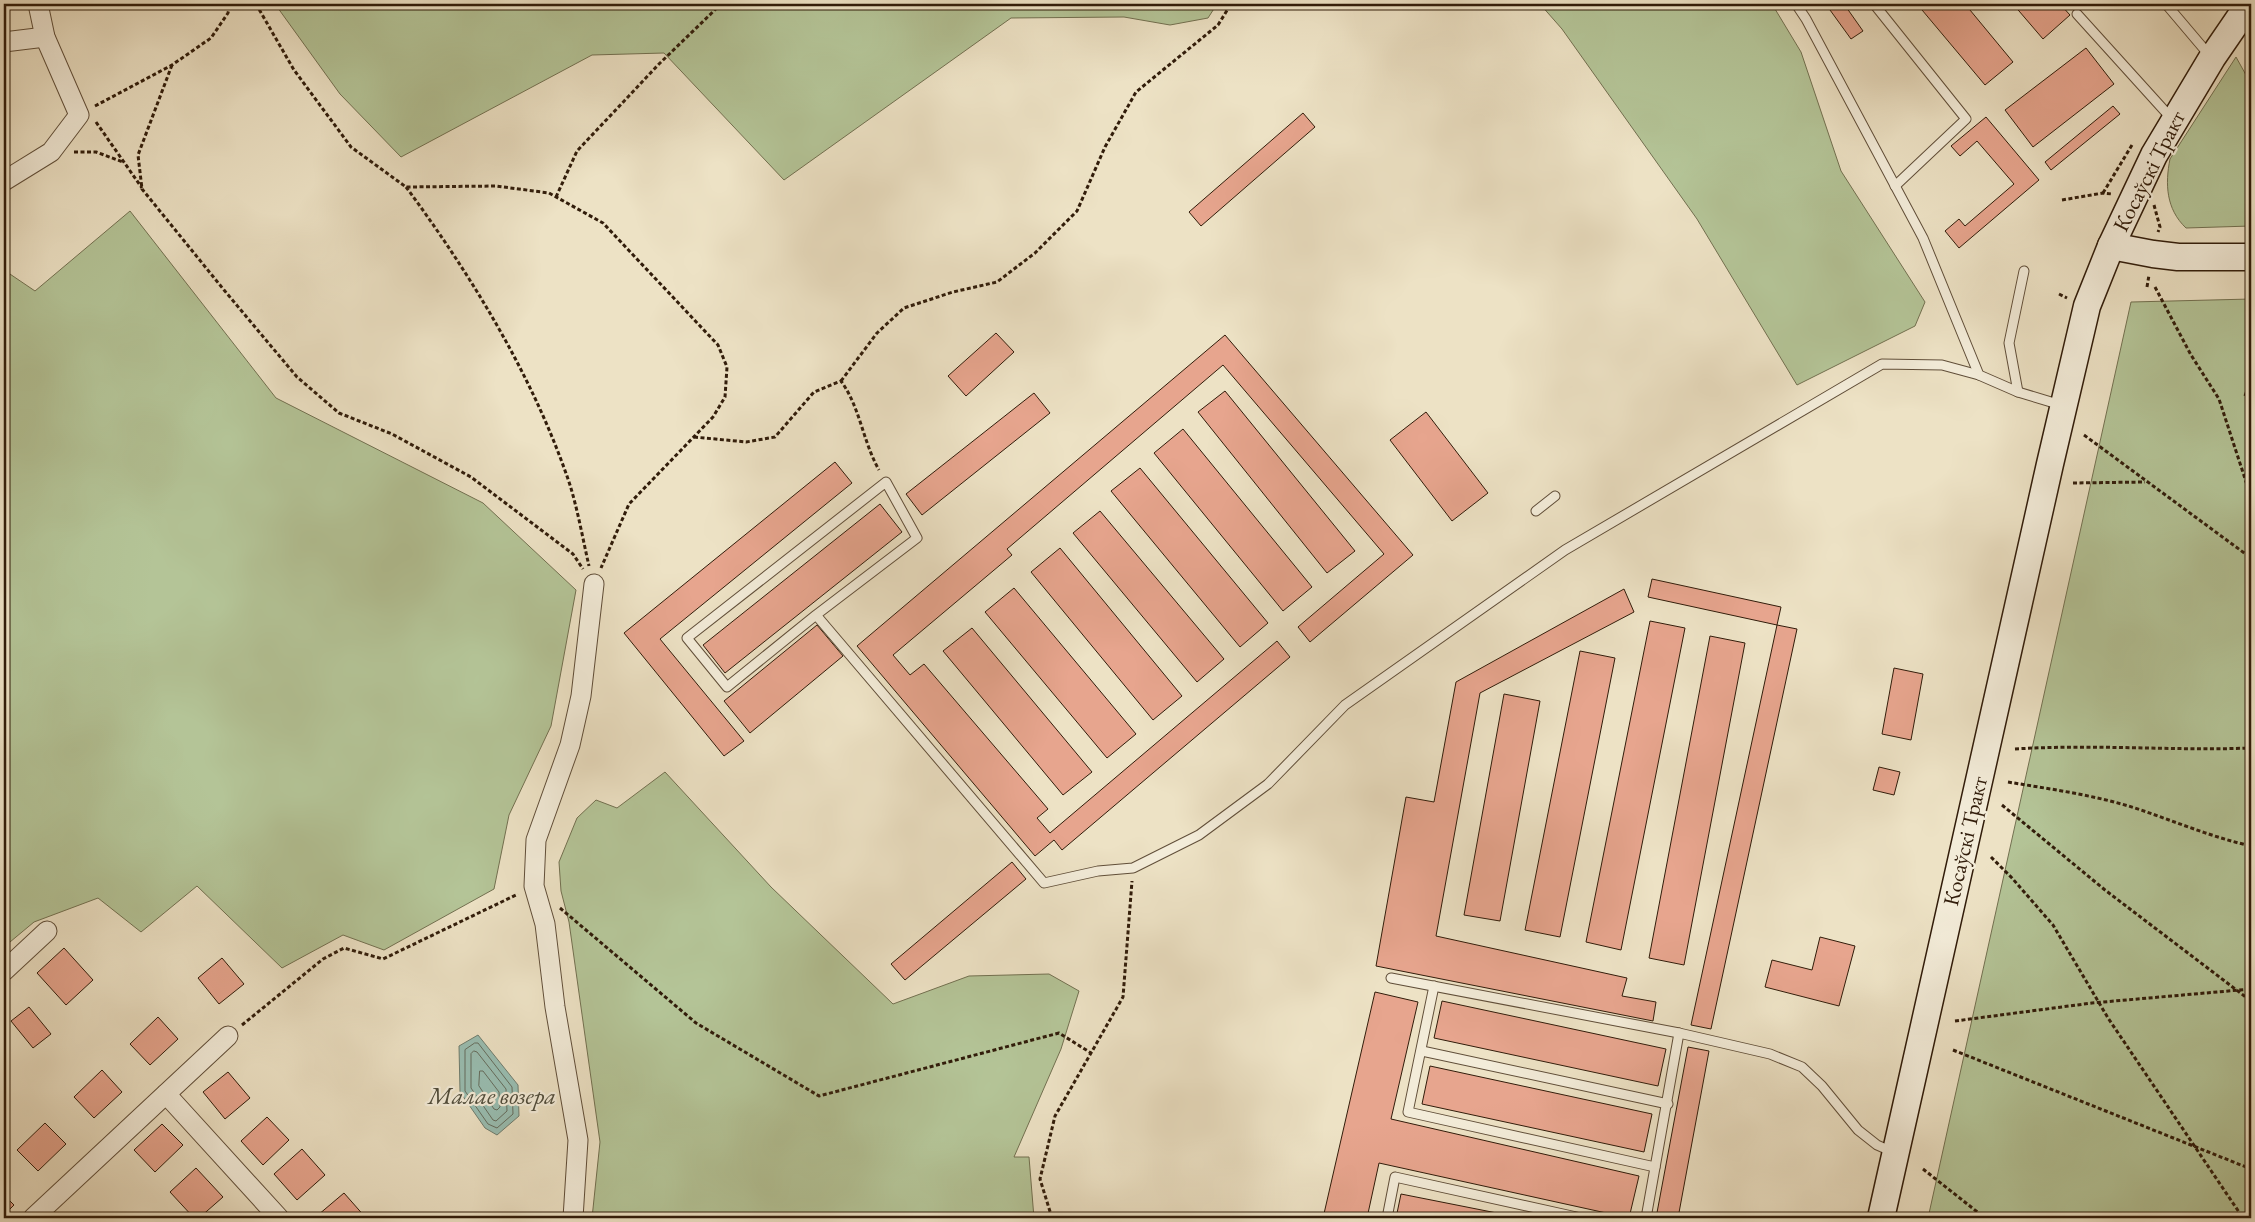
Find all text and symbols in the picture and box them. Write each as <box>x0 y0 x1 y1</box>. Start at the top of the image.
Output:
street label: Косаўскі Тракт <box>2106 106 2192 236</box>
street label: Косаўскі Тракт <box>1936 773 1994 909</box>
water label: Малае возера <box>426 1080 556 1111</box>

